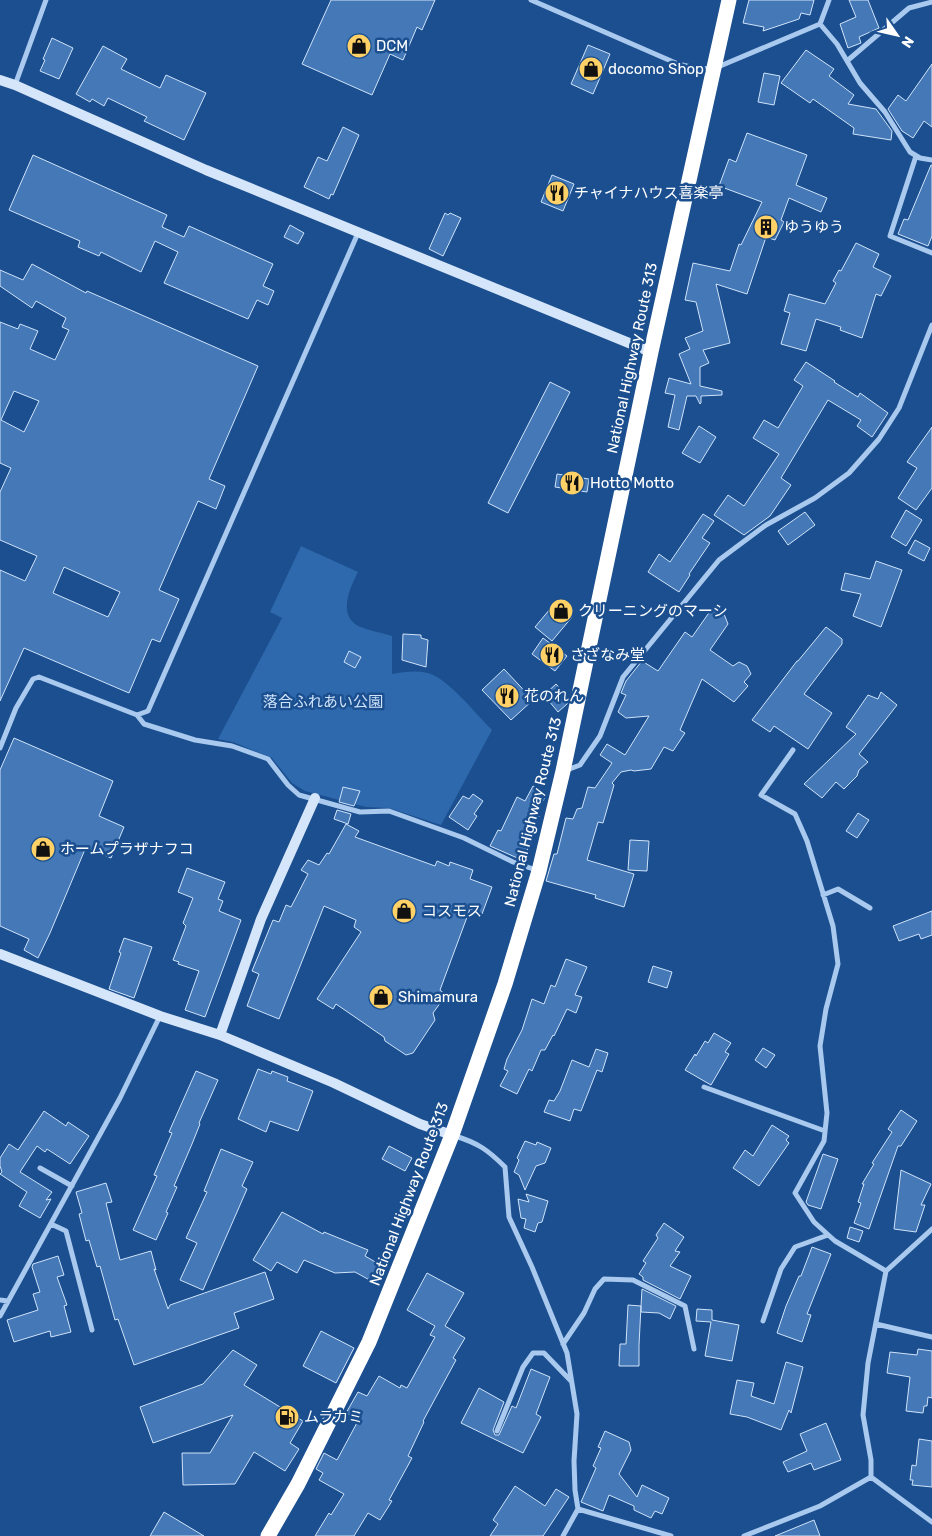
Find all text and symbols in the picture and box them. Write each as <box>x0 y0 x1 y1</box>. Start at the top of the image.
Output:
north arrow <box>872 10 922 60</box>
shop icon: DCM <box>346 33 372 59</box>
text: N <box>897 33 917 51</box>
place label: DCM <box>376 37 408 55</box>
shop icon: docomo Shop <box>578 56 604 82</box>
place label: docomo Shop <box>608 60 704 78</box>
restaurant icon: チャイナハウス喜楽亭 <box>544 180 570 206</box>
place label: チャイナハウス喜楽亭 <box>574 184 724 202</box>
building icon: ゆうゆう <box>753 214 779 240</box>
place label: ゆうゆう <box>784 218 844 236</box>
street label: National Highway Route 313 <box>603 261 661 455</box>
restaurant icon: Hotto Motto <box>559 470 585 496</box>
place label: Hotto Motto <box>590 474 674 492</box>
shop icon: クリーニングのマーシ <box>548 598 574 624</box>
place label: クリーニングのマーシ <box>578 602 728 620</box>
restaurant icon: さざなみ堂 <box>539 642 565 668</box>
place label: さざなみ堂 <box>570 646 645 664</box>
restaurant icon: 花のれん <box>494 683 520 709</box>
place label: 花のれん <box>524 687 584 705</box>
park label: 落合ふれあい公園 <box>263 693 383 711</box>
street label: National Highway Route 313 <box>501 715 565 909</box>
shop icon: ホームプラザナフコ <box>30 836 56 862</box>
place label: ホームプラザナフコ <box>60 840 194 858</box>
shop icon: コスモス <box>391 898 417 924</box>
place label: コスモス <box>422 902 482 920</box>
shop icon: Shimamura <box>368 984 394 1010</box>
place label: Shimamura <box>398 988 478 1006</box>
street label: National Highway Route 313 <box>366 1100 452 1288</box>
fuel station icon: ムラカミ <box>274 1404 300 1430</box>
place label: ムラカミ <box>304 1408 363 1426</box>

